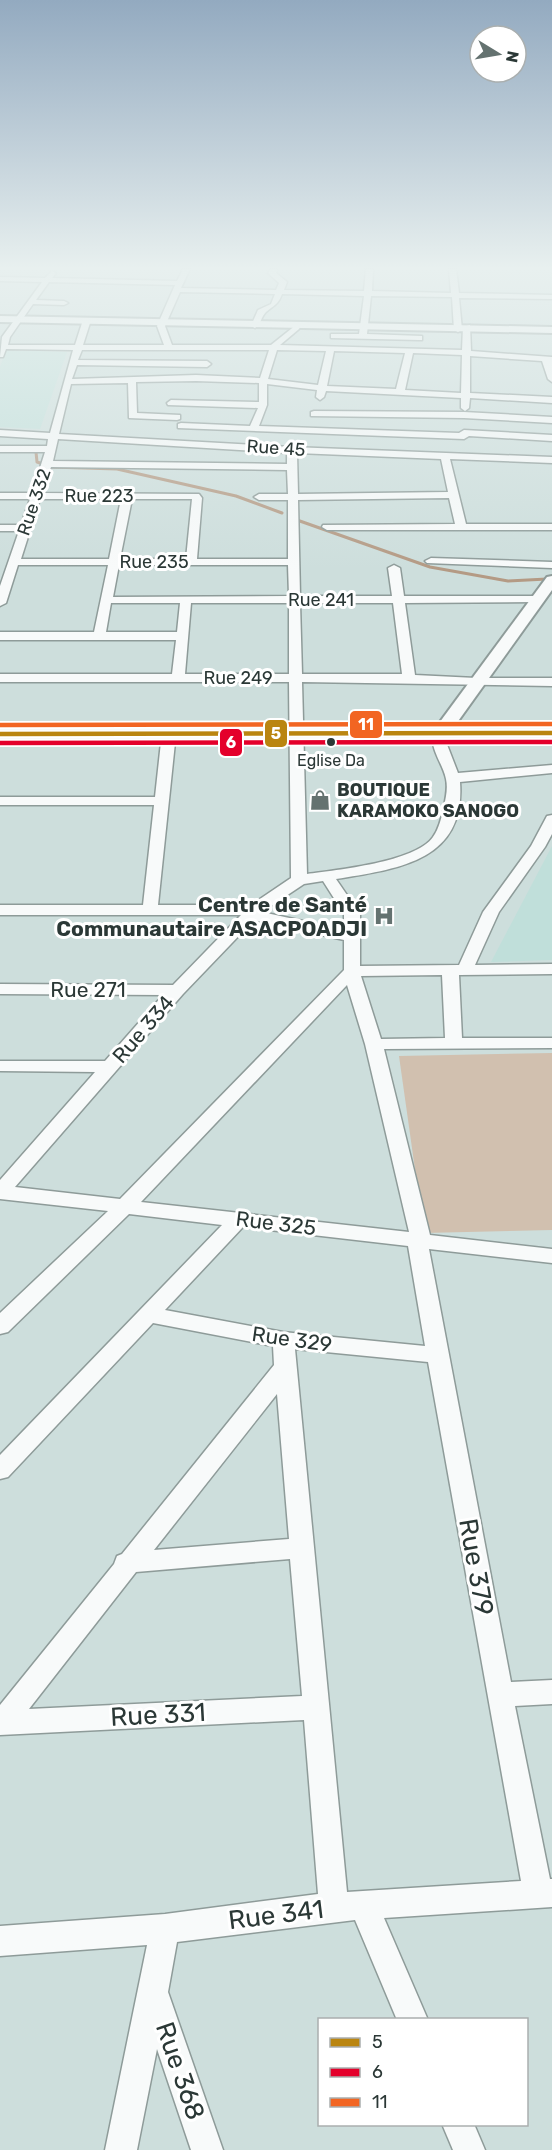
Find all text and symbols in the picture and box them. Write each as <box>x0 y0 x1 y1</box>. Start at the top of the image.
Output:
north arrow <box>468 24 528 84</box>
text: N <box>502 49 523 64</box>
street label: Rue 45 <box>246 435 306 461</box>
street label: Rue 332 <box>12 466 56 538</box>
street label: Rue 223 <box>64 485 134 507</box>
street label: Rue 235 <box>119 551 189 573</box>
street label: Rue 241 <box>288 589 354 611</box>
street label: Rue 249 <box>203 667 273 689</box>
line badge: 11 <box>349 710 383 739</box>
text: 11 <box>358 715 374 734</box>
line badge: 5 <box>264 719 288 748</box>
text: 5 <box>271 724 281 743</box>
line badge: 6 <box>219 728 243 757</box>
text: 6 <box>226 733 236 752</box>
marker: Eglise Da <box>325 736 337 748</box>
place label: Eglise Da <box>297 751 365 770</box>
place label: BOUTIQUE KARAMOKO SANOGO <box>337 779 519 822</box>
shop icon: BOUTIQUE KARAMOKO SANOGO <box>308 788 332 812</box>
place label: Centre de Santé Communautaire ASACPOADJI <box>56 892 367 941</box>
hospital icon: Centre de Santé Communautaire ASACPOADJI <box>372 904 396 928</box>
street label: Rue 271 <box>50 977 126 1002</box>
street label: Rue 334 <box>107 990 179 1068</box>
street label: Rue 325 <box>234 1206 318 1240</box>
street label: Rue 329 <box>250 1321 334 1357</box>
street label: Rue 379 <box>452 1516 500 1618</box>
street label: Rue 331 <box>109 1697 207 1733</box>
street label: Rue 341 <box>226 1894 326 1936</box>
street label: Rue 368 <box>149 2018 211 2124</box>
legend <box>318 2018 528 2126</box>
text: 5 <box>372 2031 383 2053</box>
text: 6 <box>372 2061 383 2083</box>
text: 11 <box>372 2091 387 2113</box>

